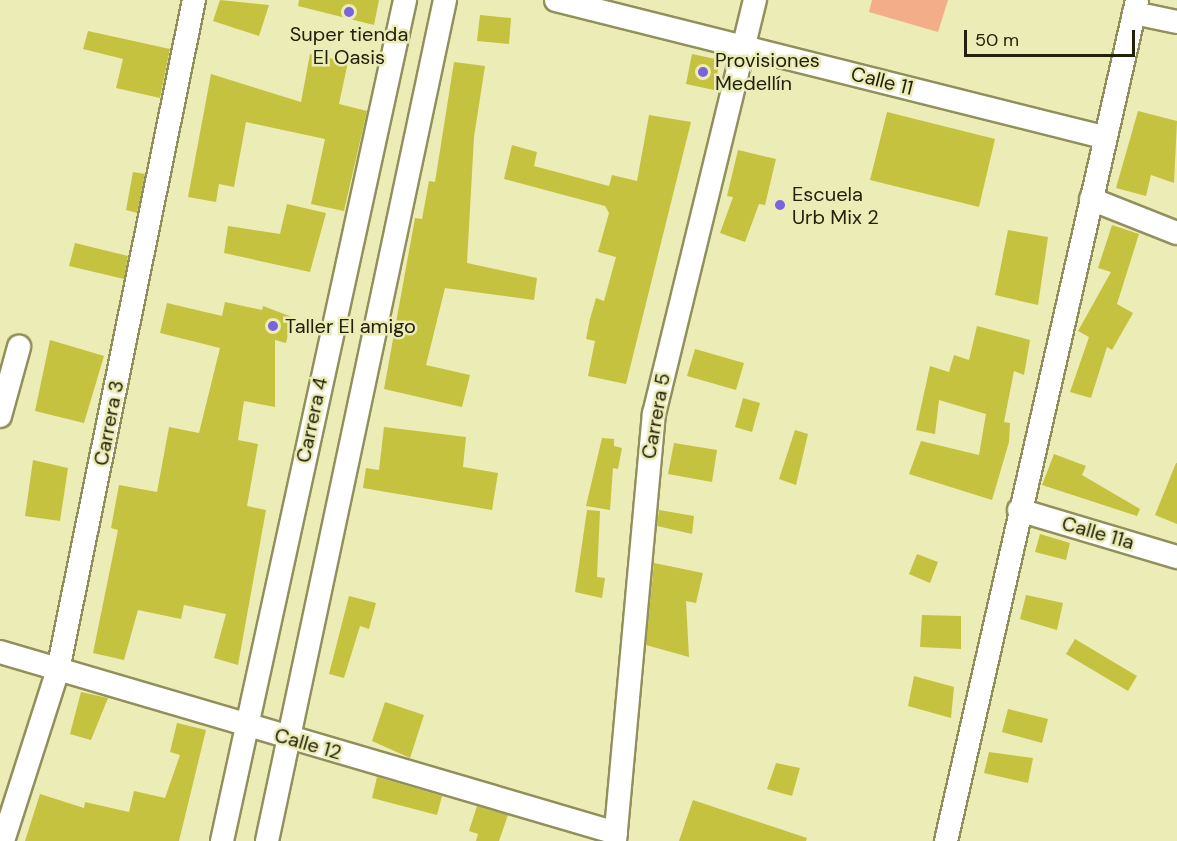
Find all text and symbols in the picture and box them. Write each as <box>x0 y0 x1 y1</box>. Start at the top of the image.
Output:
marker: Super tienda El Oasis <box>342 5 356 19</box>
scale bar <box>967 18 1138 56</box>
place label: Super tienda El Oasis <box>290 22 408 69</box>
text: 50 m <box>975 28 1019 52</box>
place label: Provisiones Medellín <box>715 48 820 95</box>
street label: Calle 11 <box>848 62 916 100</box>
marker: Provisiones Medellín <box>696 65 710 79</box>
place label: Escuela Urb Mix 2 <box>792 182 879 229</box>
marker: Escuela Urb Mix 2 <box>773 198 787 212</box>
place label: Taller El amigo <box>285 314 416 338</box>
marker: Taller El amigo <box>266 319 280 333</box>
street label: Carrera 5 <box>637 371 675 461</box>
street label: Carrera 4 <box>291 375 333 465</box>
street label: Carrera 3 <box>89 378 129 468</box>
street label: Calle 11a <box>1059 511 1137 555</box>
street label: Calle 12 <box>272 723 344 765</box>

